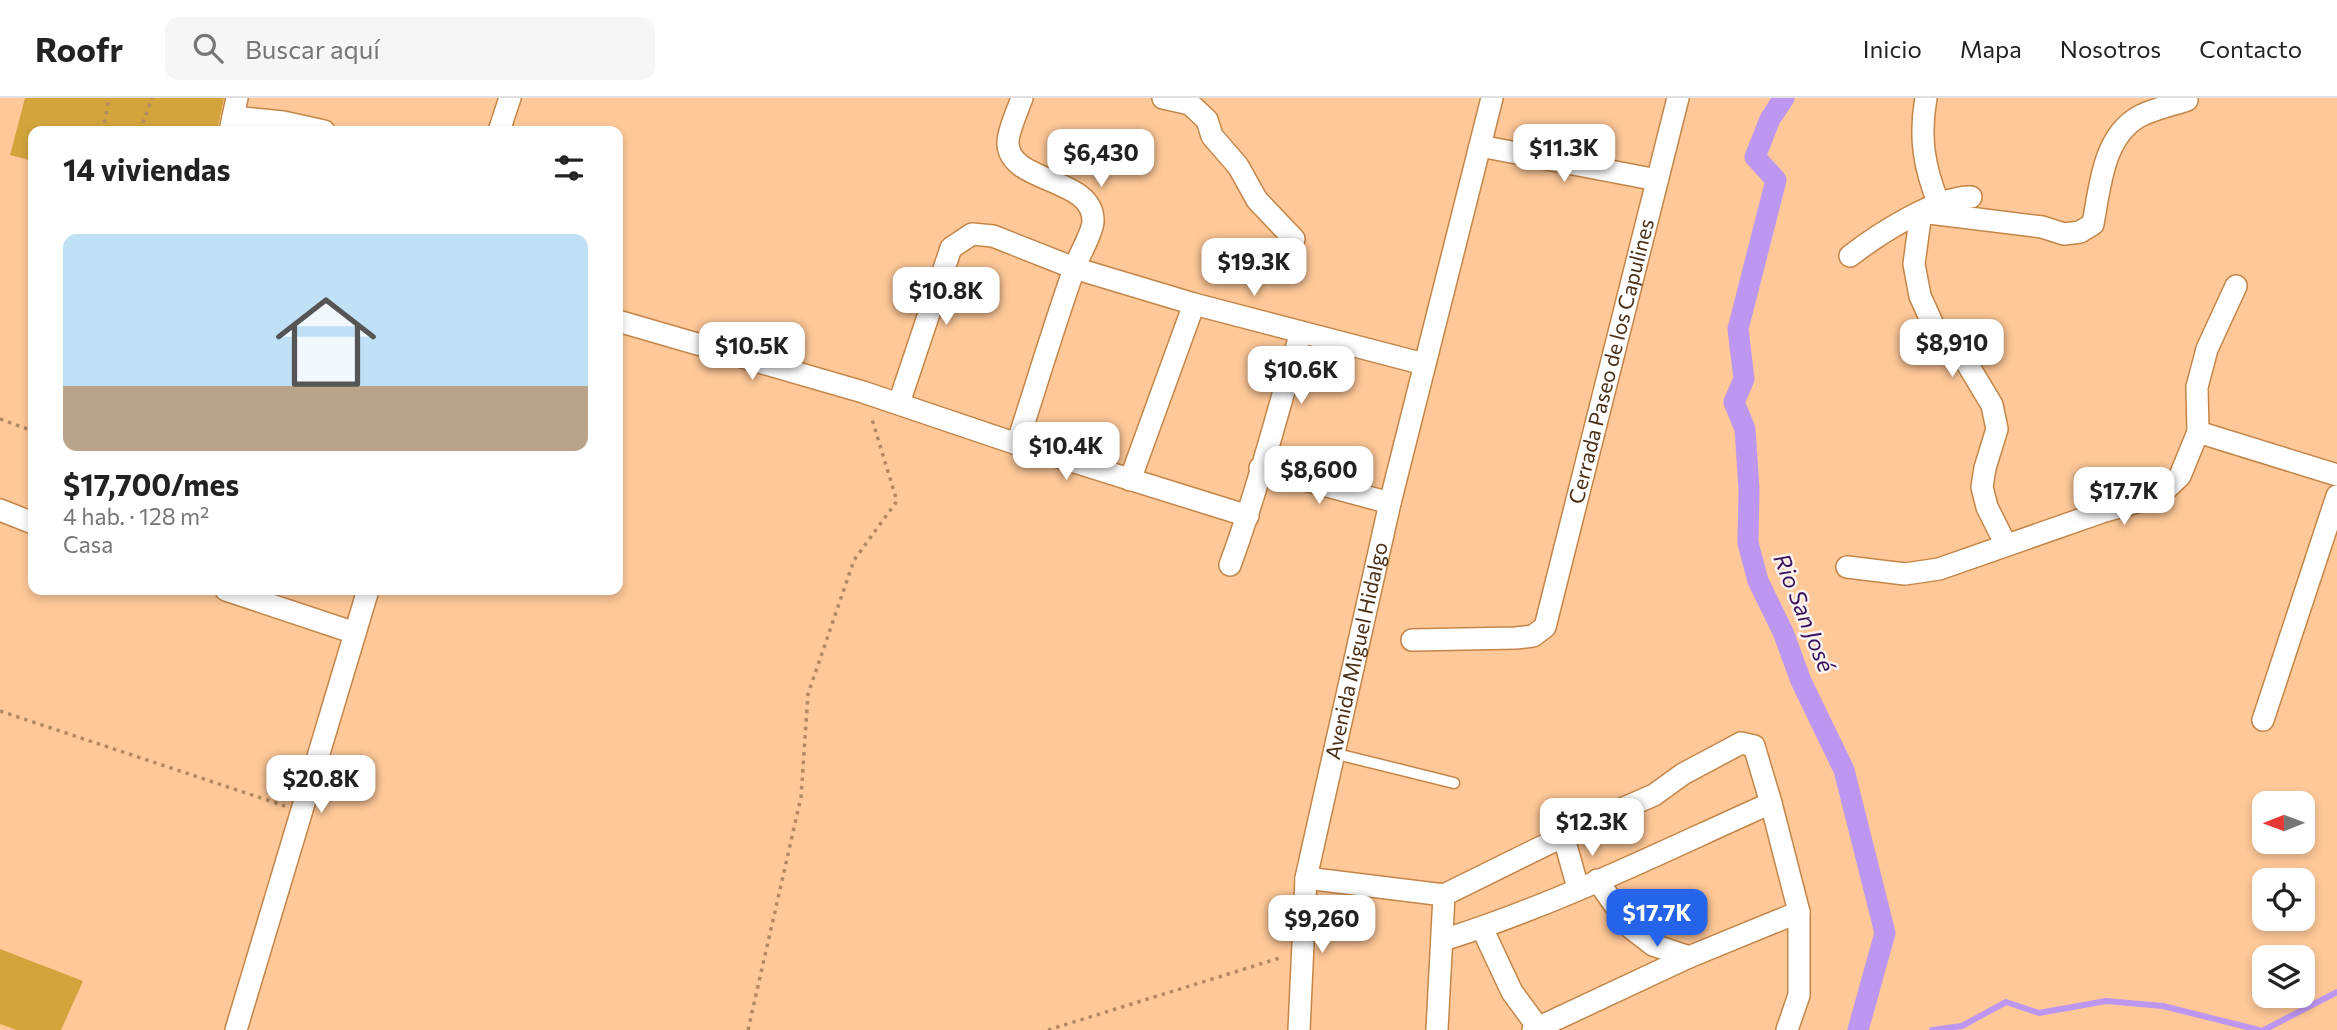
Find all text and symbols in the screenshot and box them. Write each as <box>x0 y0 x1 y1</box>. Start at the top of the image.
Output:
search box <box>165 17 655 80</box>
text: Roofr <box>35 28 123 69</box>
icon: search <box>189 29 227 67</box>
text: Buscar aquí <box>245 33 380 64</box>
text: Inicio <box>1863 34 1922 63</box>
text: Mapa <box>1960 34 2022 63</box>
text: Nosotros <box>2060 34 2161 63</box>
text: Contacto <box>2199 34 2302 63</box>
pin: $11.3K <box>1507 125 1621 184</box>
pin: $6,430 <box>1044 130 1158 189</box>
text: $11.3K <box>1529 133 1599 161</box>
text: $6,430 <box>1063 138 1139 166</box>
icon: filters <box>550 149 588 187</box>
text: 14 viviendas <box>63 150 231 187</box>
street label: Cerrada Paseo de los Capulines <box>1562 216 1658 506</box>
pin: $19.3K <box>1197 238 1311 298</box>
text: $19.3K <box>1217 247 1291 275</box>
pin: $10.8K <box>889 268 1003 327</box>
text: $10.8K <box>909 276 983 304</box>
icon: home <box>263 279 389 405</box>
pin: $8,910 <box>1895 320 2009 379</box>
pin: $10.5K <box>695 322 809 382</box>
text: $8,910 <box>1916 328 1988 356</box>
text: $10.5K <box>715 331 789 359</box>
pin: $10.6K <box>1244 346 1358 406</box>
text: $10.6K <box>1264 355 1338 383</box>
pin: $10.4K <box>1009 422 1123 482</box>
text: $10.4K <box>1029 431 1103 459</box>
pin: $8,600 <box>1262 446 1376 506</box>
text: $8,600 <box>1280 455 1358 483</box>
text: $17,700/mes <box>63 465 239 502</box>
pin: $17.7K <box>2067 468 2181 527</box>
text: $17.7K <box>2089 476 2159 504</box>
text: 4 hab. · 128 m² <box>63 502 209 530</box>
text: Casa <box>63 530 113 558</box>
street label: Avenida Miguel Hidalgo <box>1319 539 1392 762</box>
water label: Rio San José <box>1768 549 1842 677</box>
pin: $20.8K <box>264 756 378 815</box>
text: $20.8K <box>282 764 360 792</box>
north arrow <box>2252 791 2315 854</box>
map controls <box>2252 791 2315 1008</box>
pin: $12.3K <box>1535 798 1649 858</box>
text: $12.3K <box>1556 807 1628 835</box>
button: locate <box>2252 868 2315 931</box>
pin: $17.7K <box>1600 890 1714 949</box>
pin: $9,260 <box>1265 896 1379 955</box>
text: $17.7K <box>1622 898 1692 926</box>
text: $9,260 <box>1284 904 1360 932</box>
button: layers <box>2252 945 2315 1008</box>

